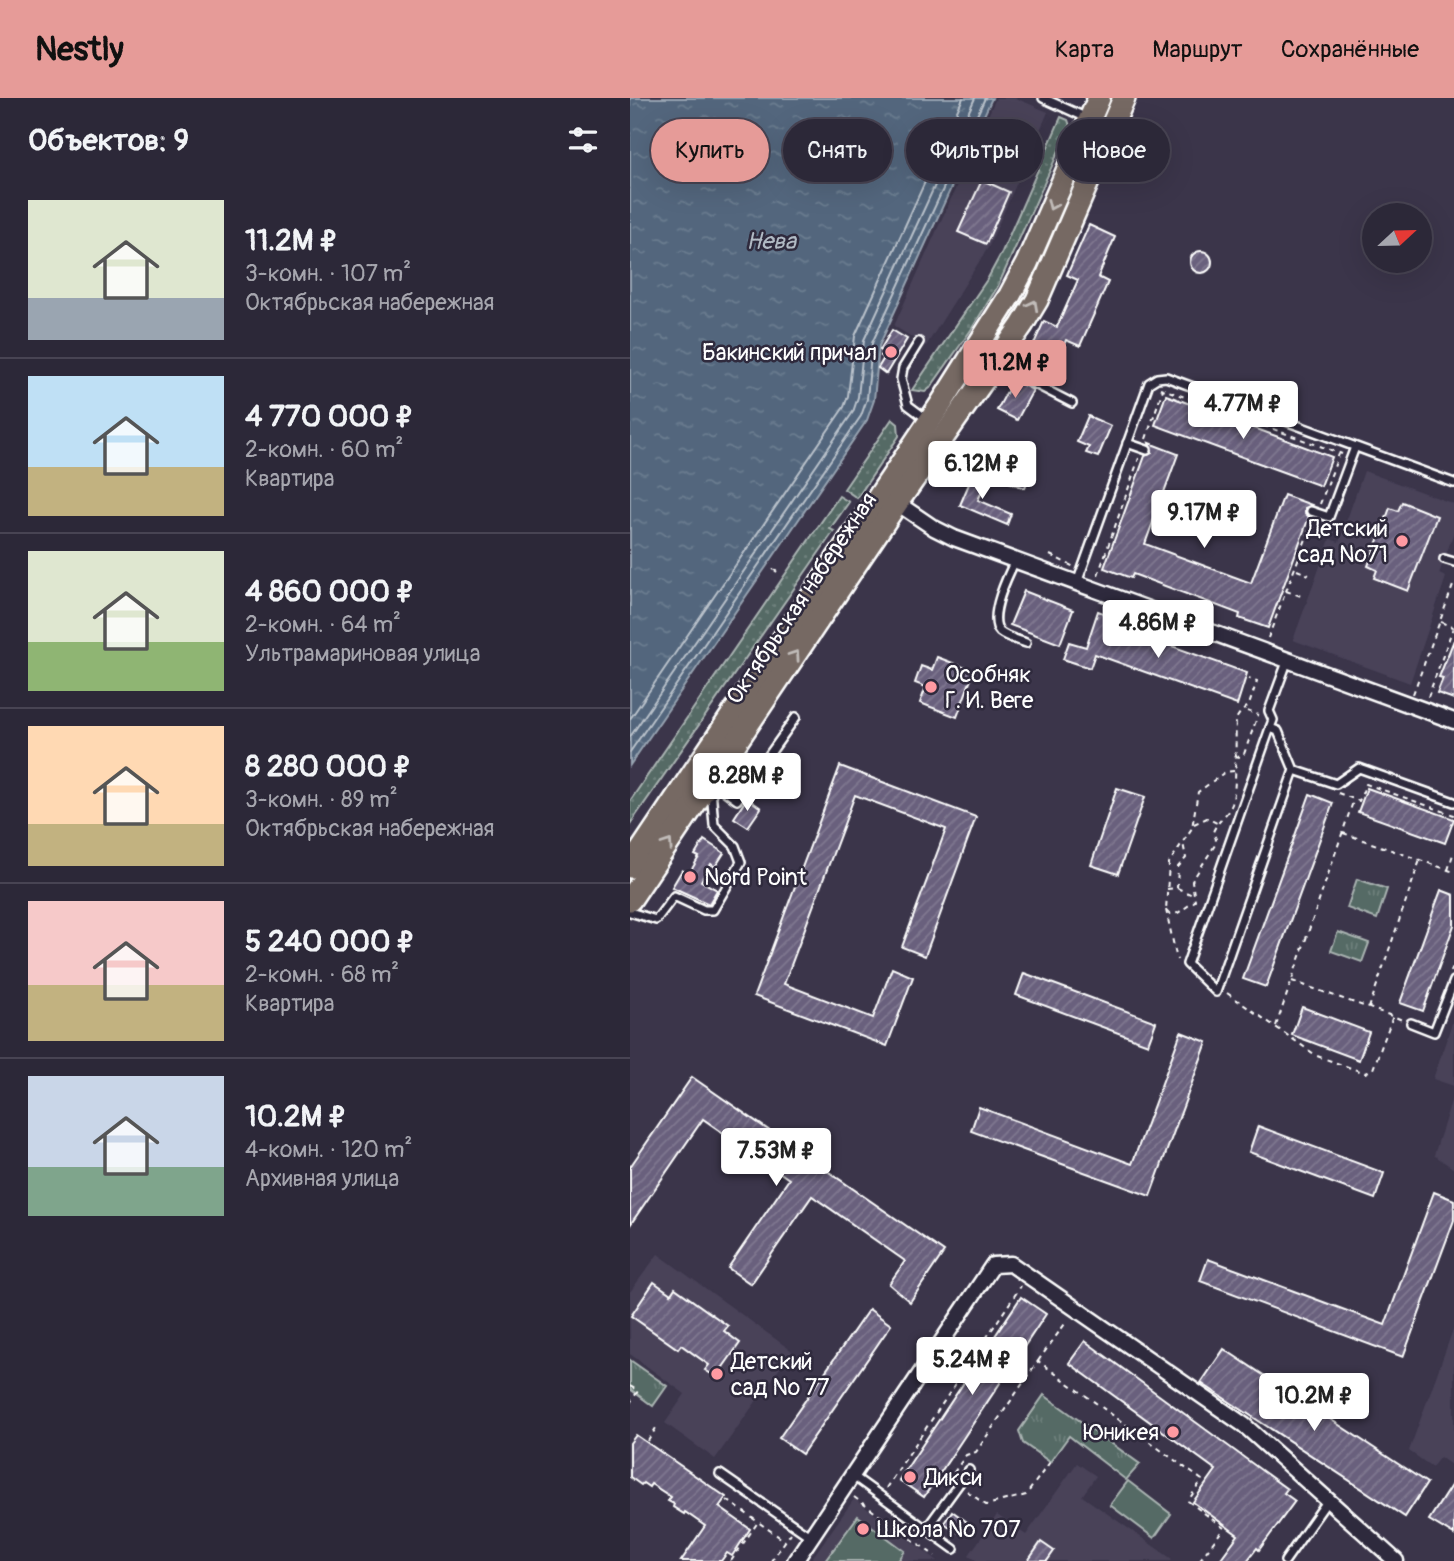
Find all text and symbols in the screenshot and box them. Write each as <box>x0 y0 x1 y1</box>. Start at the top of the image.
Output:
text: Nestly <box>35 29 124 70</box>
text: Карта <box>1055 35 1114 64</box>
text: Маршрут <box>1152 35 1243 64</box>
text: Сохранённые <box>1281 35 1419 64</box>
chip: Купить <box>651 119 769 182</box>
chip: Снять <box>783 119 892 182</box>
chip: Фильтры <box>906 119 1043 182</box>
chip: Новое <box>1057 119 1170 182</box>
icon: filters <box>564 121 602 159</box>
text: Объектов: 9 <box>28 122 189 159</box>
one-way arrow <box>1046 198 1060 211</box>
north arrow <box>1362 203 1432 273</box>
map controls <box>1362 203 1432 273</box>
text: 11.2M ₽ <box>245 222 338 259</box>
water label: Нева <box>746 227 798 256</box>
icon: home <box>84 228 168 312</box>
text: 3-комн. · 107 m² <box>245 259 411 288</box>
text: Октябрьская набережная <box>245 288 494 317</box>
one-way arrow <box>1025 300 1039 312</box>
place label: Бакинский причал <box>702 338 877 367</box>
pin: 11.2M ₽ <box>950 341 1080 400</box>
marker: Бакинский причал <box>883 344 899 360</box>
text: 11.2M ₽ <box>979 348 1051 377</box>
pin: 4.77M ₽ <box>1178 382 1308 441</box>
text: 4.77M ₽ <box>1204 389 1282 418</box>
text: 4 770 000 ₽ <box>245 398 414 435</box>
icon: home <box>84 404 168 488</box>
text: 2-комн. · 60 m² <box>245 435 403 464</box>
pin: 6.12M ₽ <box>917 442 1047 501</box>
text: 6.12M ₽ <box>944 449 1020 478</box>
text: Квартира <box>245 464 334 493</box>
street label: Октябрьская набережная <box>720 487 883 710</box>
pin: 9.17M ₽ <box>1139 490 1269 550</box>
text: 9.17M ₽ <box>1167 498 1241 527</box>
place label: Детский сад №71 <box>1298 514 1388 569</box>
marker: Детский сад №71 <box>1394 533 1410 549</box>
text: 4 860 000 ₽ <box>245 573 414 610</box>
icon: home <box>84 579 168 663</box>
pin: 4.86M ₽ <box>1093 601 1223 660</box>
text: 4.86M ₽ <box>1119 608 1197 637</box>
text: 2-комн. · 64 m² <box>245 610 401 639</box>
text: Ультрамариновая улица <box>245 639 480 668</box>
one-way arrow <box>787 650 799 663</box>
place label: Особняк Г. И. Веге <box>945 660 1034 715</box>
marker: Особняк Г. И. Веге <box>923 679 939 695</box>
text: 8 280 000 ₽ <box>245 748 412 785</box>
icon: home <box>84 754 168 838</box>
pin: 8.28M ₽ <box>682 754 812 813</box>
text: 8.28M ₽ <box>709 761 785 790</box>
text: 3-комн. · 89 m² <box>245 785 398 814</box>
text: Октябрьская набережная <box>245 814 494 843</box>
one-way arrow <box>660 839 672 852</box>
place label: Nord Point <box>704 863 808 892</box>
marker: Nord Point <box>682 869 698 885</box>
text: 5 240 000 ₽ <box>245 923 415 960</box>
icon: home <box>84 929 168 1013</box>
text: 2-комн. · 68 m² <box>245 960 399 989</box>
text: Квартира <box>245 989 334 1018</box>
text: 10.2M ₽ <box>245 1098 347 1135</box>
icon: home <box>84 1104 168 1188</box>
pin: 7.53M ₽ <box>711 1128 841 1188</box>
text: 4-комн. · 120 m² <box>245 1135 412 1164</box>
text: 7.53M ₽ <box>737 1136 815 1165</box>
text: Архивная улица <box>245 1164 399 1193</box>
pin: 5.24M ₽ <box>907 1338 1037 1397</box>
text: 5.24M ₽ <box>932 1345 1012 1374</box>
place label: Детский сад № 77 <box>730 1347 829 1402</box>
marker: Детский сад № 77 <box>709 1366 725 1382</box>
pin: 10.2M ₽ <box>1249 1374 1379 1433</box>
text: 10.2M ₽ <box>1275 1381 1353 1410</box>
place label: Юникея <box>1083 1418 1159 1447</box>
marker: Юникея <box>1165 1424 1181 1440</box>
place label: Дикси <box>923 1463 982 1492</box>
marker: Дикси <box>902 1469 918 1485</box>
place label: Школа № 707 <box>877 1515 1021 1544</box>
marker: Школа № 707 <box>855 1521 871 1537</box>

